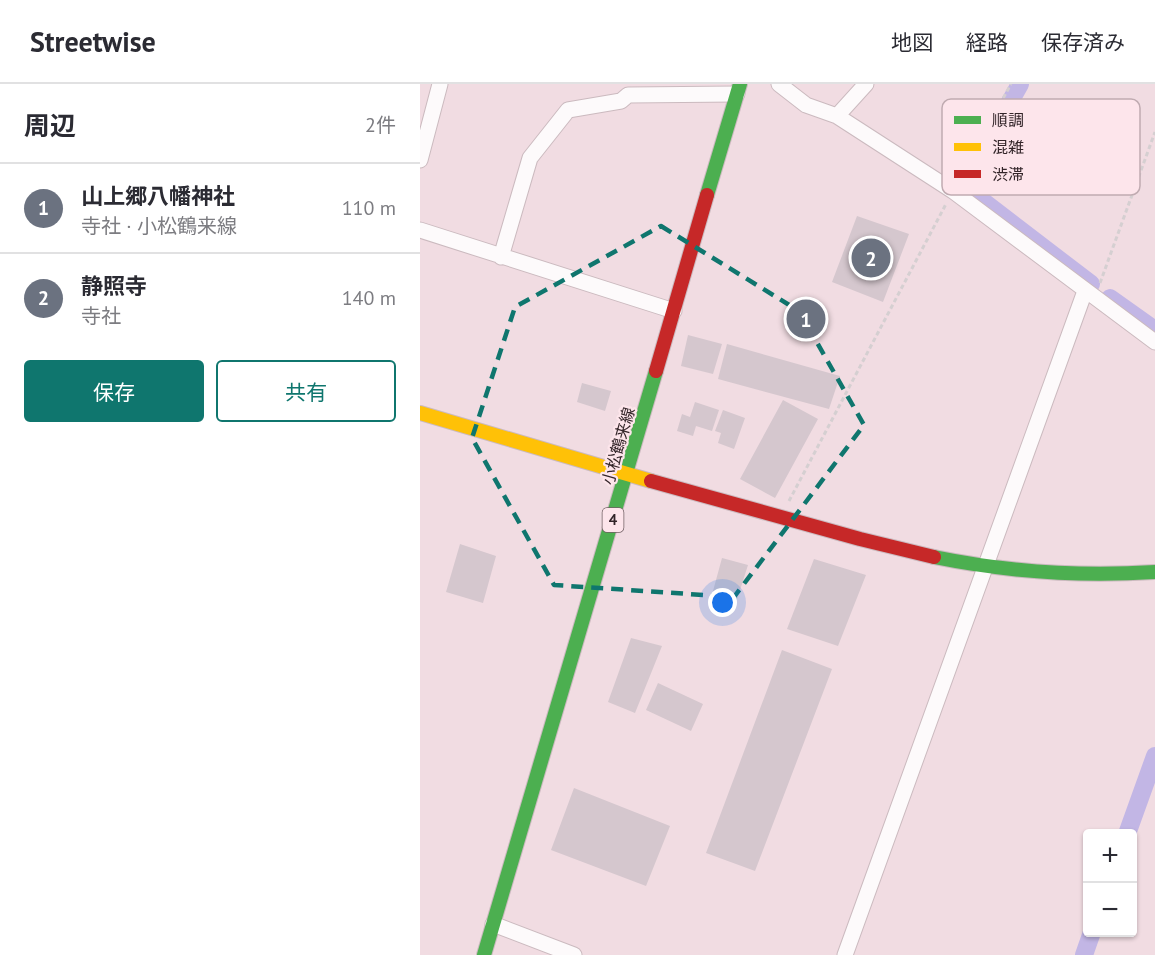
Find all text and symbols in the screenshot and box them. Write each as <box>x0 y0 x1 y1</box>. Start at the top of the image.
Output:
text: Streetwise <box>30 23 156 60</box>
text: 地図 <box>891 29 933 56</box>
text: 経路 <box>966 29 1008 56</box>
text: 保存済み <box>1041 29 1125 56</box>
legend <box>942 99 1140 195</box>
text: 周辺 <box>24 109 76 142</box>
text: 順調 <box>992 110 1024 130</box>
text: 2件 <box>365 112 396 138</box>
text: 混雑 <box>992 137 1024 157</box>
text: 渋滞 <box>992 164 1024 184</box>
text: 山上郷八幡神社 <box>81 182 235 210</box>
text: 1 <box>38 195 49 221</box>
text: 110 m <box>342 195 396 221</box>
text: 寺社 · 小松鶴来線 <box>81 213 237 239</box>
pin: 2 <box>852 236 890 280</box>
text: 静照寺 <box>81 272 147 300</box>
text: 2 <box>38 285 49 311</box>
text: 140 m <box>342 285 396 311</box>
pin: 1 <box>786 296 826 342</box>
text: 寺社 <box>81 303 121 329</box>
button: 保存 <box>24 360 204 422</box>
button: 共有 <box>216 360 396 422</box>
street label: 小松鶴来線 <box>597 405 639 487</box>
road number: 4 <box>602 508 624 532</box>
your location <box>708 588 737 617</box>
map controls <box>1083 829 1137 937</box>
button: + <box>1083 829 1137 883</box>
button: − <box>1083 883 1137 937</box>

